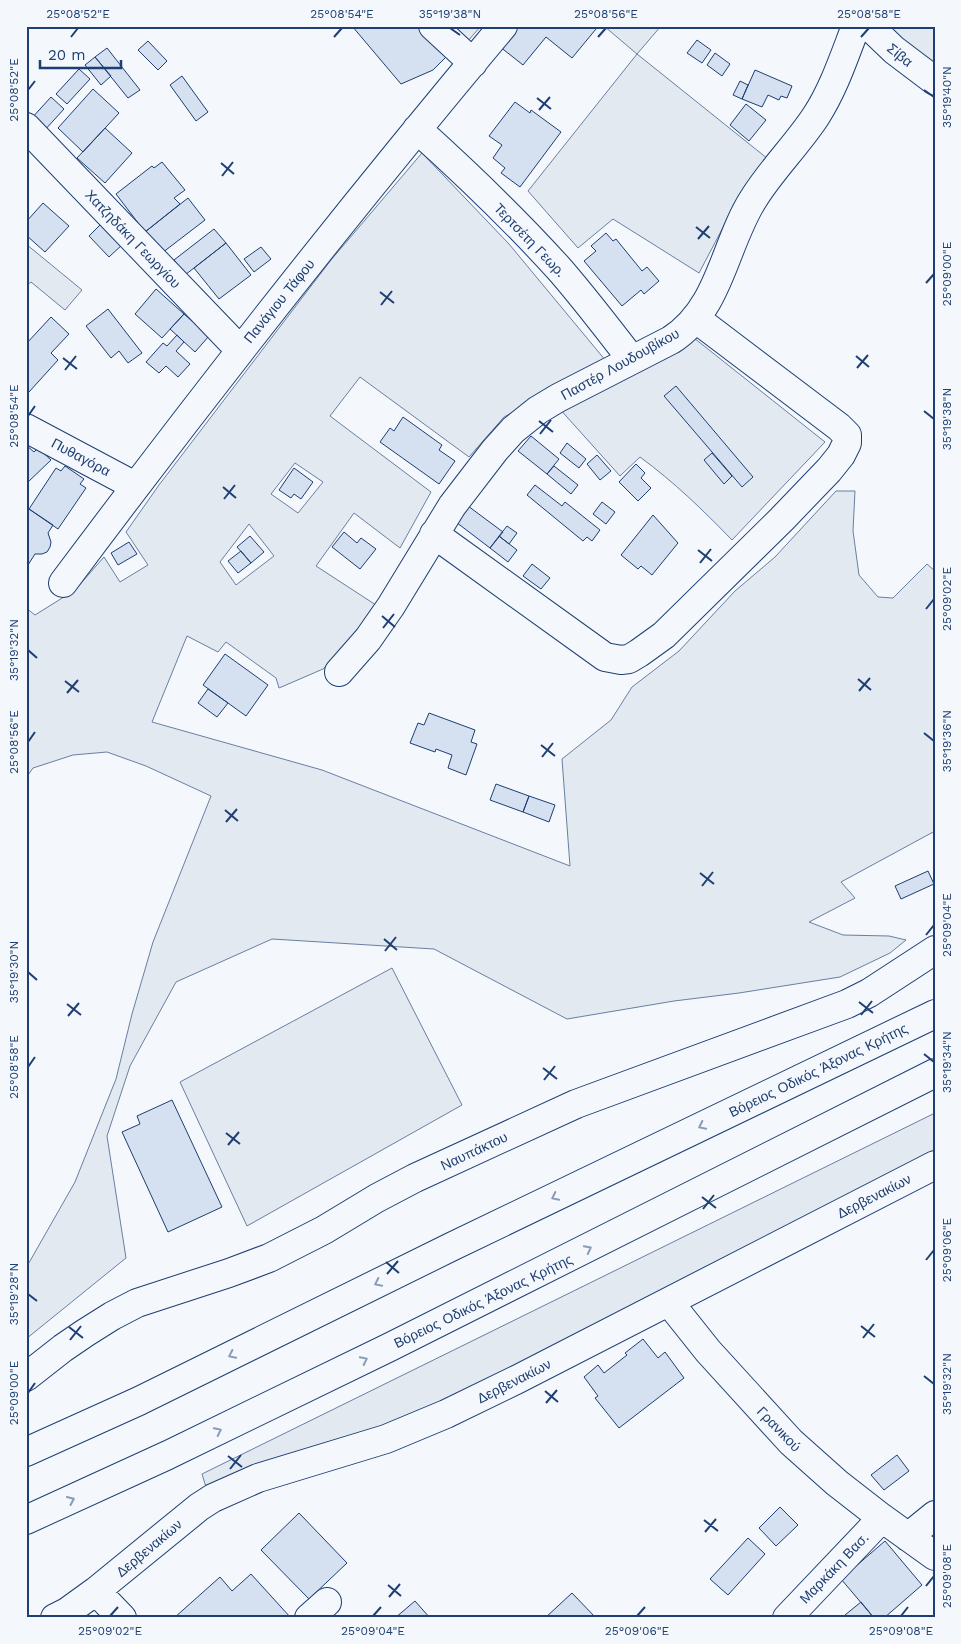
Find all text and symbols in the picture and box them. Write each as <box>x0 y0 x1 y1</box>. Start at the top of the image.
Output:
text: 25°08'52"E <box>46 7 110 21</box>
text: 25°08'54"E <box>310 7 374 21</box>
text: 35°19'38"N <box>419 7 481 21</box>
text: 25°08'56"E <box>574 7 638 21</box>
text: 25°08'58"E <box>837 7 901 21</box>
scale bar <box>40 38 121 70</box>
street label: Σίβα <box>884 40 916 70</box>
text: 20 m <box>48 46 86 64</box>
text: 25°08'52"E <box>7 58 21 122</box>
text: 35°19'40"N <box>940 66 954 128</box>
street label: Χατζηδάκη Γεωργίου <box>82 187 184 291</box>
street label: Τερτσέτη Γεωρ. <box>491 200 569 280</box>
text: 25°09'00"E <box>940 241 954 306</box>
street label: Πανάγιου Τάφου <box>240 256 318 346</box>
street label: Παστέρ Λουδουβίκου <box>558 325 682 403</box>
text: 25°08'54"E <box>7 384 21 448</box>
text: 35°19'38"N <box>940 388 954 450</box>
street label: Πυθαγόρα <box>49 435 113 479</box>
text: 25°09'02"E <box>940 567 954 631</box>
text: 35°19'32"N <box>7 619 21 681</box>
text: 25°08'56"E <box>7 710 21 774</box>
text: 35°19'36"N <box>940 710 954 772</box>
text: 25°09'04"E <box>940 893 954 957</box>
text: 35°19'30"N <box>7 941 21 1003</box>
street label: Βόρειος Οδικός Άξονας Κρήτης <box>726 1020 910 1120</box>
text: 35°19'34"N <box>940 1031 954 1093</box>
text: 25°08'58"E <box>7 1035 21 1099</box>
one-way arrow <box>698 1120 707 1131</box>
street label: Ναυπάκτου <box>438 1129 510 1173</box>
street label: Δερβενακίων <box>834 1170 914 1222</box>
one-way arrow <box>551 1191 560 1201</box>
text: 25°09'06"E <box>940 1217 954 1282</box>
one-way arrow <box>583 1245 592 1255</box>
street label: Βόρειος Οδικός Άξονας Κρήτης <box>391 1251 575 1351</box>
text: 35°19'28"N <box>7 1263 21 1325</box>
one-way arrow <box>374 1277 383 1287</box>
one-way arrow <box>228 1349 237 1359</box>
text: 35°19'32"N <box>940 1353 954 1415</box>
street label: Δερβενακίων <box>474 1355 554 1407</box>
one-way arrow <box>359 1356 368 1366</box>
text: 25°09'00"E <box>7 1360 21 1425</box>
street label: Γρανικού <box>754 1403 804 1455</box>
one-way arrow <box>213 1427 222 1437</box>
one-way arrow <box>66 1496 75 1507</box>
street label: Δερβενακίων <box>113 1516 185 1580</box>
street label: Μαρκάκη Βασ. <box>796 1529 872 1607</box>
text: 25°09'08"E <box>940 1543 954 1608</box>
text: 25°09'02"E <box>78 1624 142 1638</box>
text: 25°09'04"E <box>341 1624 405 1638</box>
text: 25°09'06"E <box>605 1624 670 1638</box>
text: 25°09'08"E <box>869 1624 934 1638</box>

